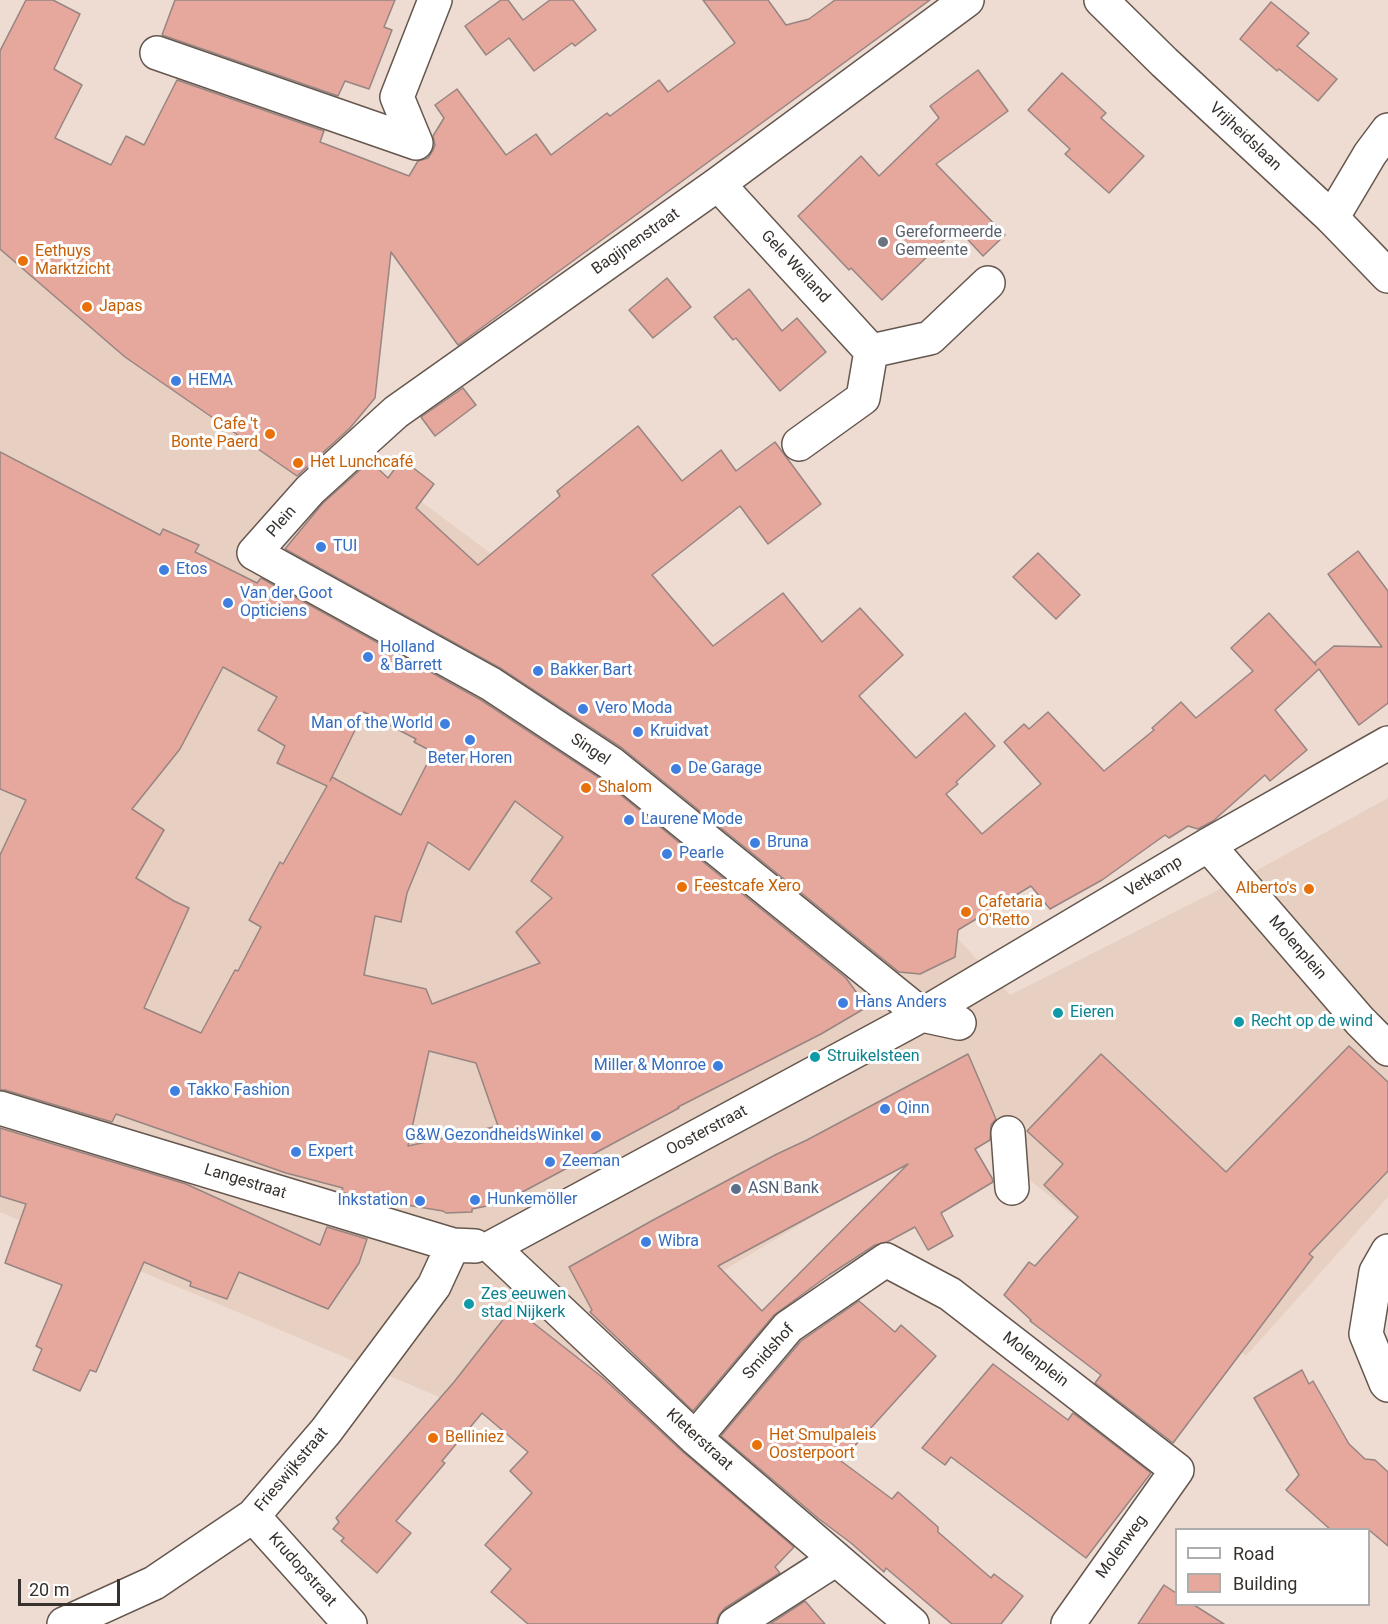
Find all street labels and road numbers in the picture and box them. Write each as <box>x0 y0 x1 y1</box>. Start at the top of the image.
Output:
street label: Vrijheidslaan <box>1205 99 1285 175</box>
street label: Bagijnenstraat <box>588 205 684 279</box>
street label: Gele Weiland <box>756 227 834 307</box>
street label: Plein <box>263 502 301 542</box>
street label: Singel <box>567 730 613 770</box>
street label: Vetkamp <box>1122 852 1186 902</box>
street label: Molenplein <box>1264 912 1330 984</box>
street label: Oosterstraat <box>663 1102 751 1160</box>
street label: Langestraat <box>202 1160 288 1204</box>
street label: Smidshof <box>739 1320 799 1384</box>
street label: Molenplein <box>998 1328 1072 1392</box>
street label: Kleterstraat <box>662 1405 736 1475</box>
street label: Frieswijkstraat <box>251 1424 333 1516</box>
street label: Molenweg <box>1093 1512 1151 1582</box>
street label: Krudopstraat <box>264 1529 340 1611</box>

